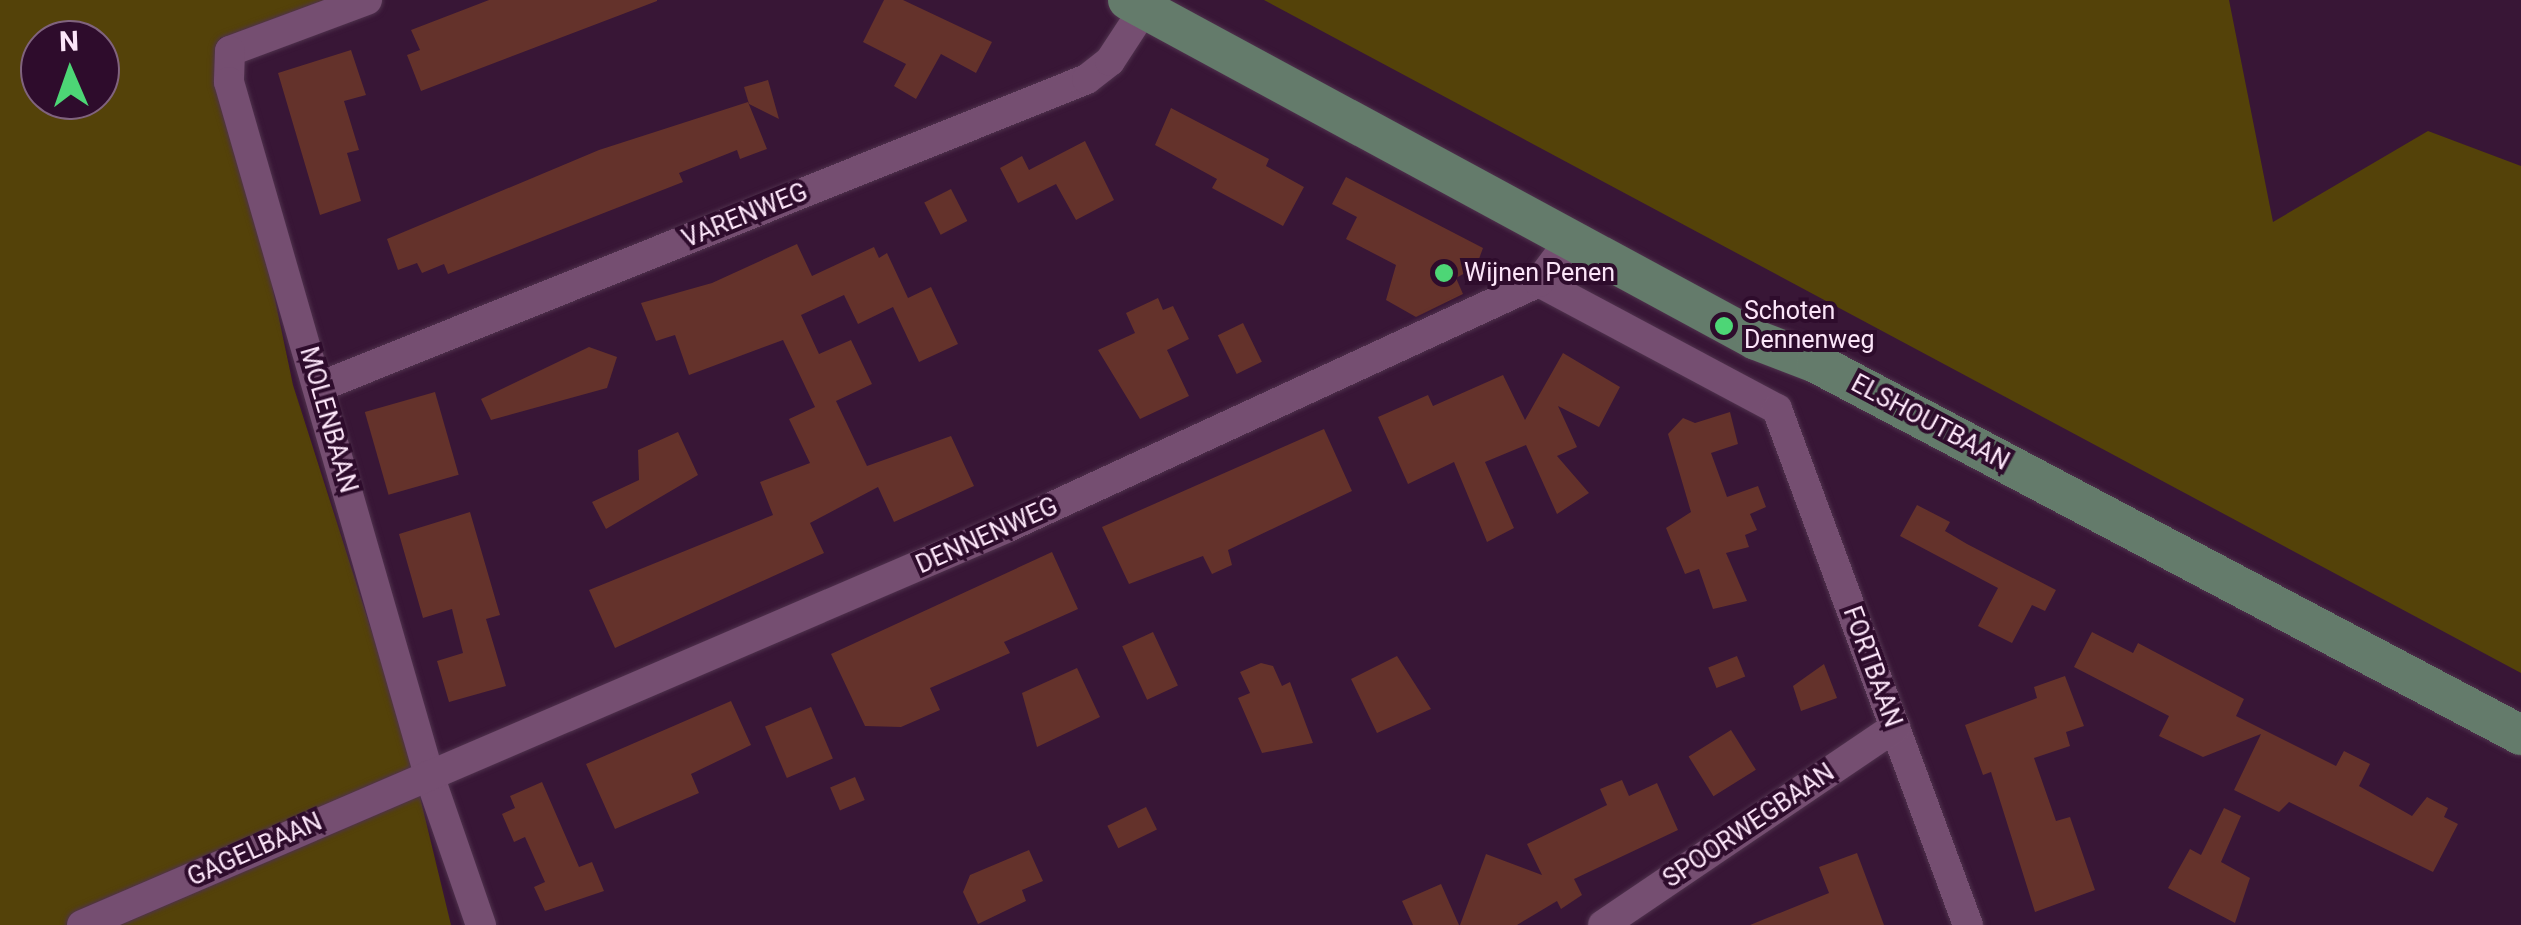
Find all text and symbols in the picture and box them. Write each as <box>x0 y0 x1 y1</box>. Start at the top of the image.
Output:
north arrow <box>20 20 120 120</box>
text: N <box>59 25 79 58</box>
street label: VARENWEG <box>678 177 812 255</box>
place label: Wijnen Penen <box>1464 258 1615 288</box>
marker: Wijnen Penen <box>1433 262 1455 284</box>
place label: Schoten Dennenweg <box>1744 297 1874 356</box>
marker: Schoten Dennenweg <box>1713 315 1735 337</box>
street label: MOLENBAAN <box>293 344 363 496</box>
street label: ELSHOUTBAAN <box>1846 369 2014 477</box>
street label: DENNENWEG <box>912 491 1062 581</box>
street label: FORTBAAN <box>1836 602 1908 732</box>
street label: SPOORWEGBAAN <box>1658 758 1840 894</box>
street label: GAGELBAAN <box>183 807 327 893</box>

